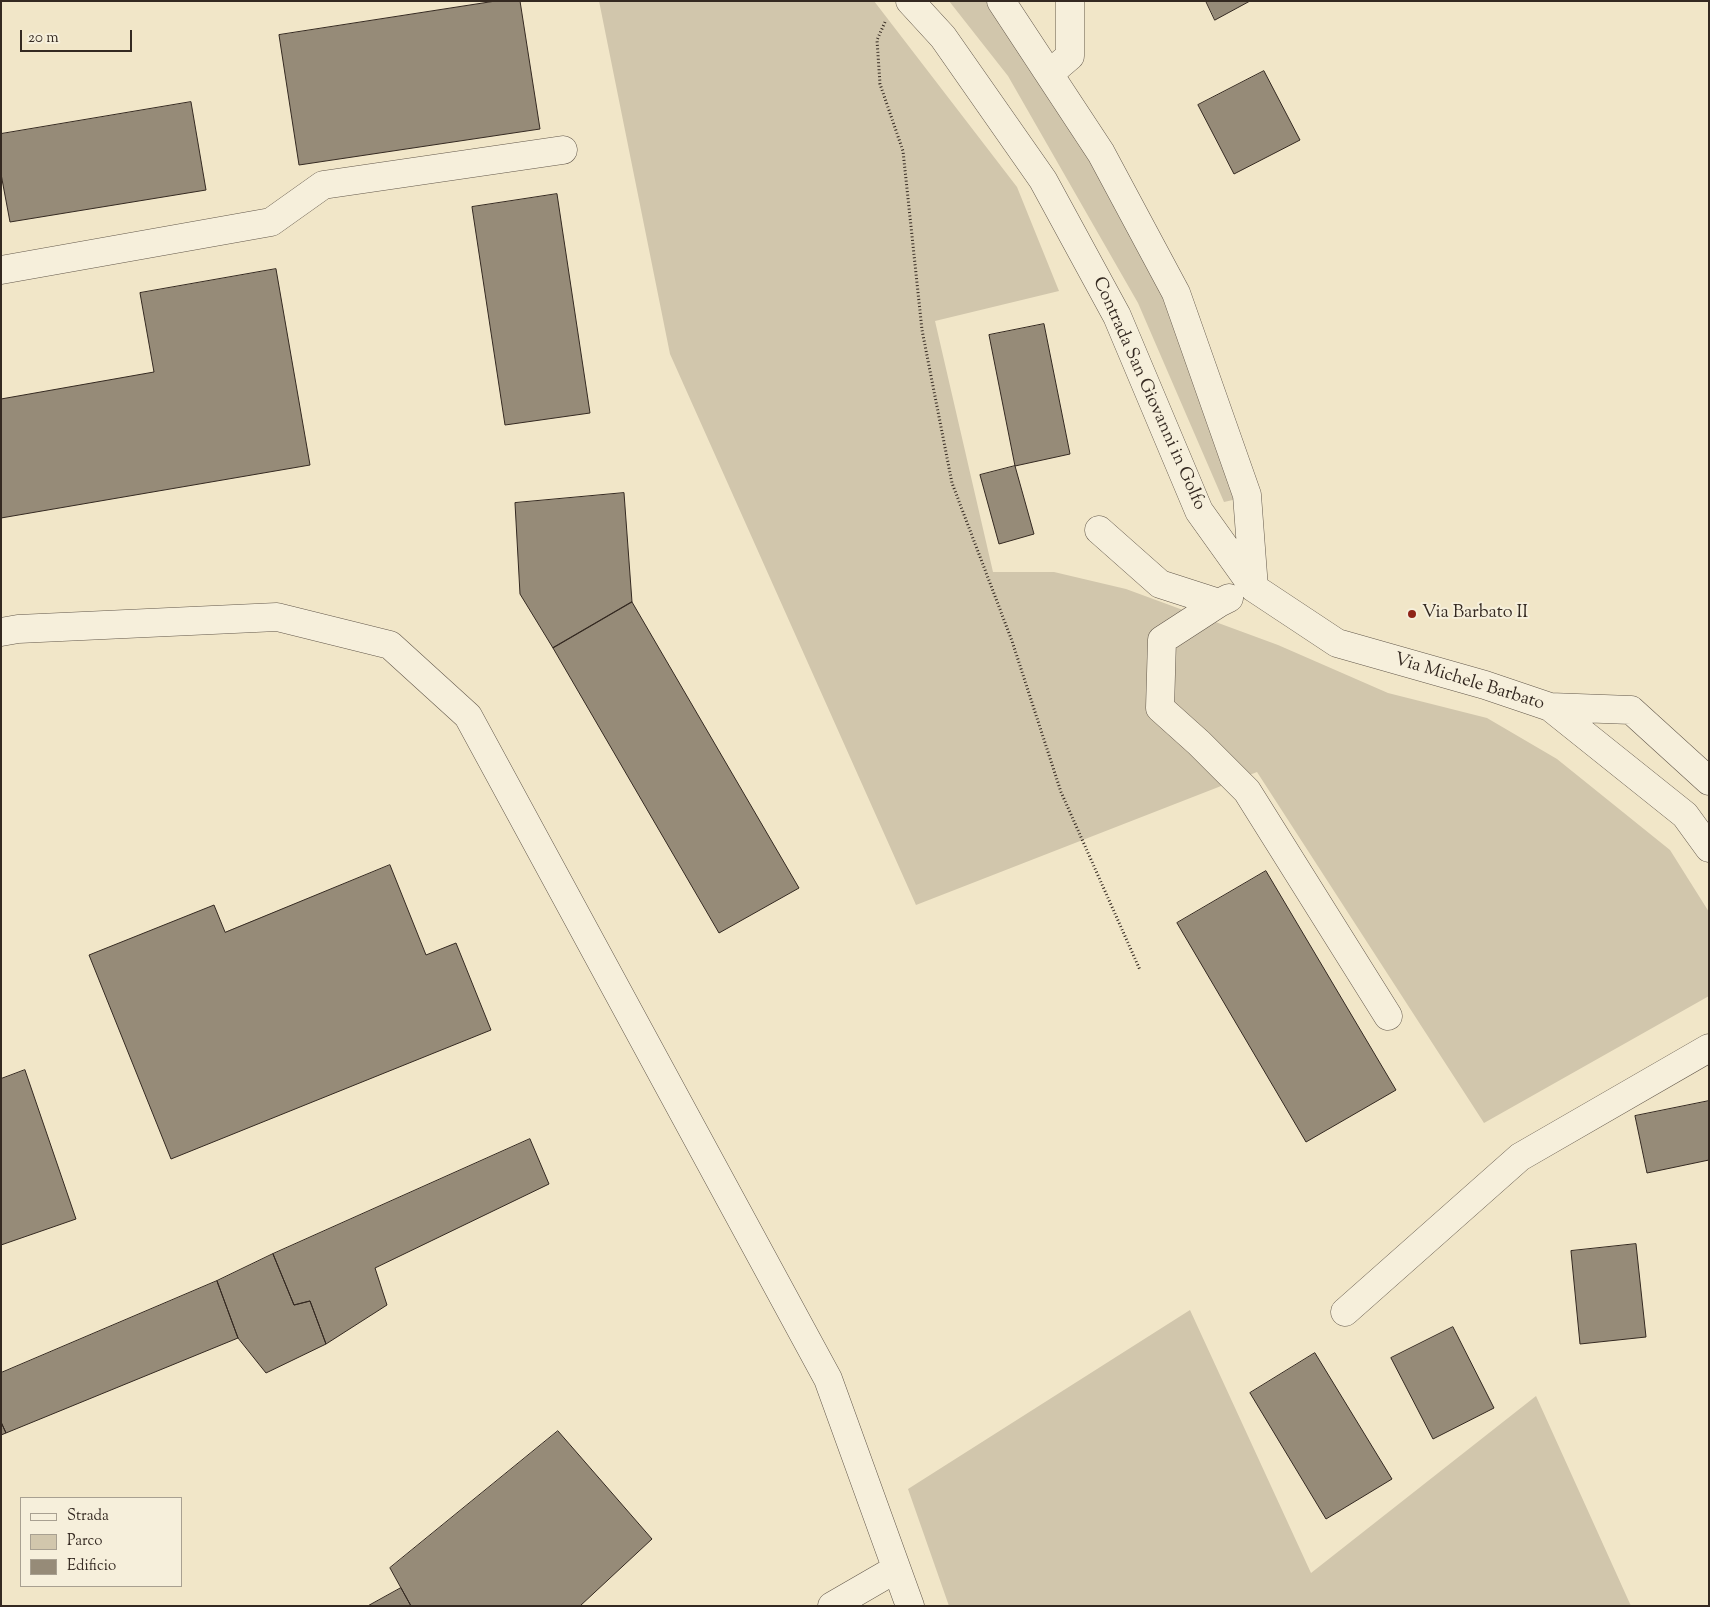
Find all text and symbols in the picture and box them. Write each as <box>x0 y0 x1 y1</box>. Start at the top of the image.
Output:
scale bar <box>22 20 135 52</box>
text: 20 m <box>28 28 59 49</box>
street label: Contrada San Giovanni in Golfo <box>1087 274 1209 514</box>
place label: Via Barbato II <box>1422 603 1528 625</box>
marker: Via Barbato II <box>1406 608 1418 620</box>
street label: Via Michele Barbato <box>1391 650 1547 716</box>
legend <box>20 1497 182 1587</box>
text: Strada <box>67 1506 109 1527</box>
text: Parco <box>67 1531 103 1552</box>
text: Edificio <box>67 1556 116 1577</box>

